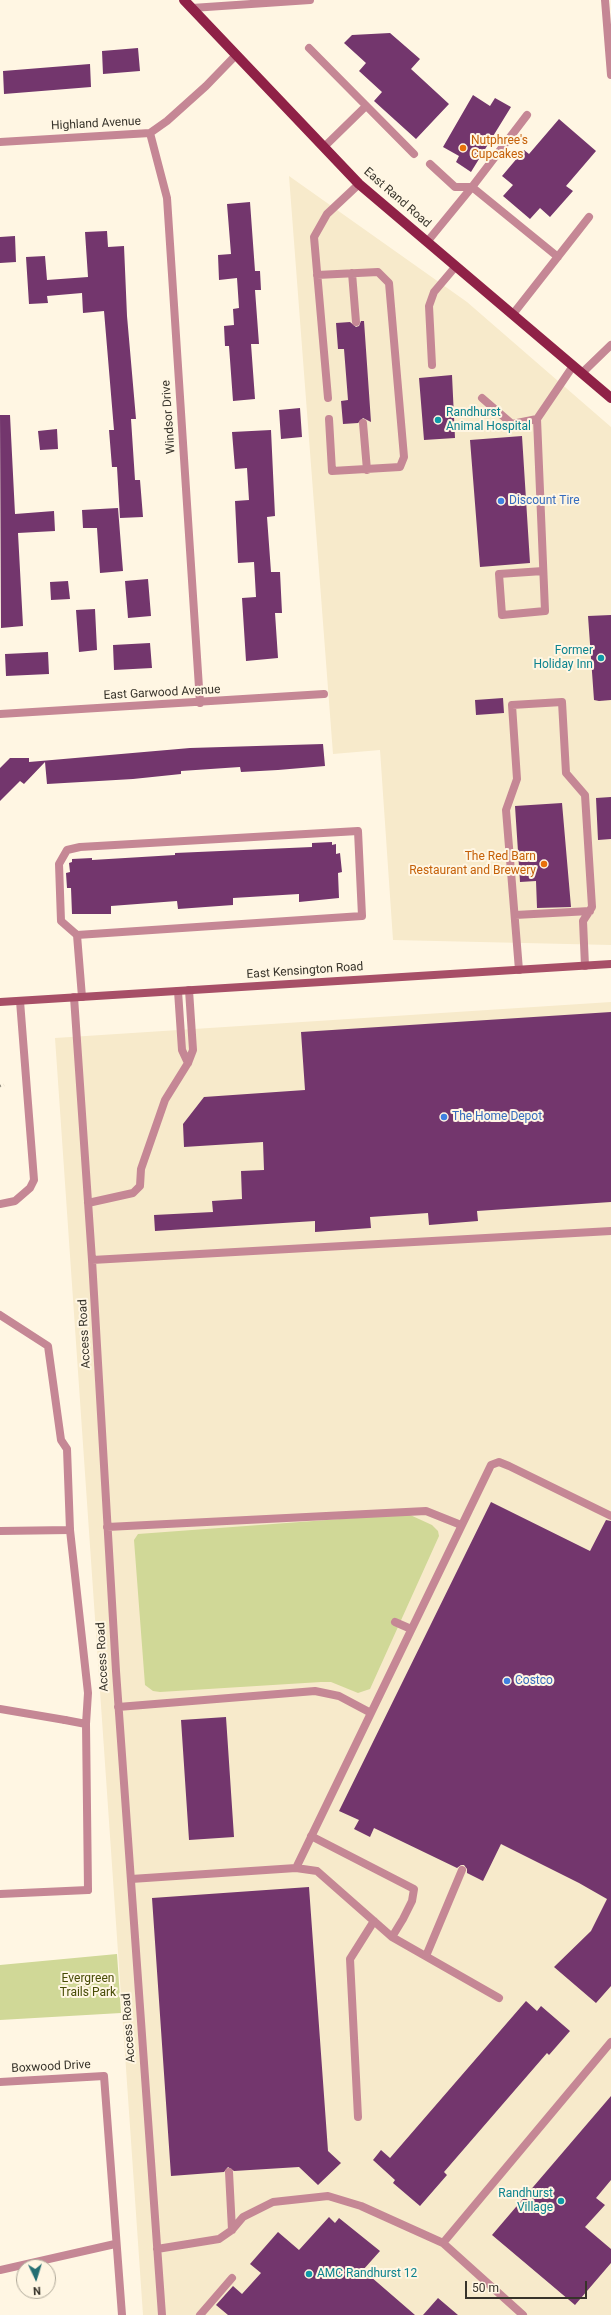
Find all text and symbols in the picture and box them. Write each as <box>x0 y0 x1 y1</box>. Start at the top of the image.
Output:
street label: Highland Avenue <box>51 114 141 134</box>
place label: Nutphree's Cupcakes <box>471 134 528 162</box>
marker: Nutphree's Cupcakes <box>458 143 468 153</box>
street label: East Rand Road <box>360 165 434 231</box>
street label: Windsor Drive <box>159 380 179 454</box>
place label: Randhurst Animal Hospital <box>446 406 531 434</box>
marker: Randhurst Animal Hospital <box>433 415 443 425</box>
place label: Discount Tire <box>509 494 580 508</box>
marker: Discount Tire <box>496 496 506 506</box>
place label: Former Holiday Inn <box>533 644 593 672</box>
marker: Former Holiday Inn <box>596 653 606 663</box>
street label: East Garwood Avenue <box>103 683 221 703</box>
place label: The Red Barn Restaurant and Brewery <box>409 850 536 878</box>
marker: The Red Barn Restaurant and Brewery <box>539 859 549 869</box>
street label: East Kensington Road <box>246 960 364 982</box>
place label: The Home Depot <box>452 1110 542 1124</box>
marker: The Home Depot <box>439 1112 449 1122</box>
street label: Access Road <box>76 1299 94 1369</box>
street label: Access Road <box>94 1622 112 1692</box>
place label: Costco <box>515 1674 553 1688</box>
marker: Costco <box>502 1676 512 1686</box>
park label: Evergreen Trails Park <box>60 1972 116 2000</box>
street label: Access Road <box>119 1993 139 2063</box>
street label: Boxwood Drive <box>11 2058 91 2076</box>
place label: Randhurst Village <box>498 2187 553 2215</box>
marker: Randhurst Village <box>556 2196 566 2206</box>
north arrow <box>16 2259 56 2299</box>
place label: AMC Randhurst 12 <box>317 2267 417 2281</box>
marker: AMC Randhurst 12 <box>304 2269 314 2279</box>
scale bar <box>467 2273 589 2299</box>
text: 50 m <box>472 2281 499 2295</box>
text: N <box>32 2284 41 2297</box>

